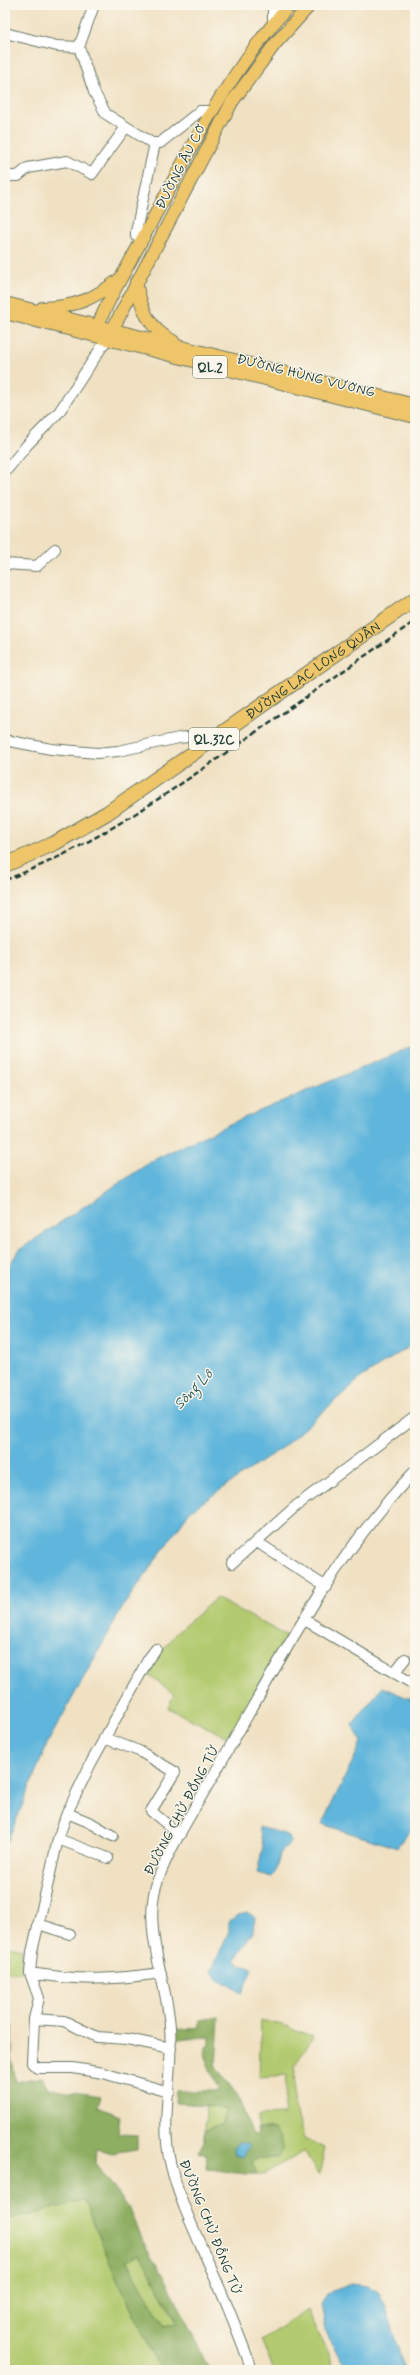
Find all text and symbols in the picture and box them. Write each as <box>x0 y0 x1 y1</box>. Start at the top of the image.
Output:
street label: ĐƯỜNG ÂU CƠ <box>152 121 210 212</box>
street label: ĐƯỜNG HÙNG VƯƠNG <box>235 350 377 402</box>
road number: QL.2 <box>193 356 227 378</box>
street label: ĐƯỜNG LẠC LONG QUÂN <box>242 618 384 724</box>
road number: QL.32C <box>189 728 239 750</box>
water label: Sông Lô <box>170 1365 220 1416</box>
street label: ĐƯỜNG CHỬ ĐỒNG TỬ <box>140 1742 224 1879</box>
street label: ĐƯỜNG CHỬ ĐỒNG TỬ <box>175 2157 246 2298</box>

